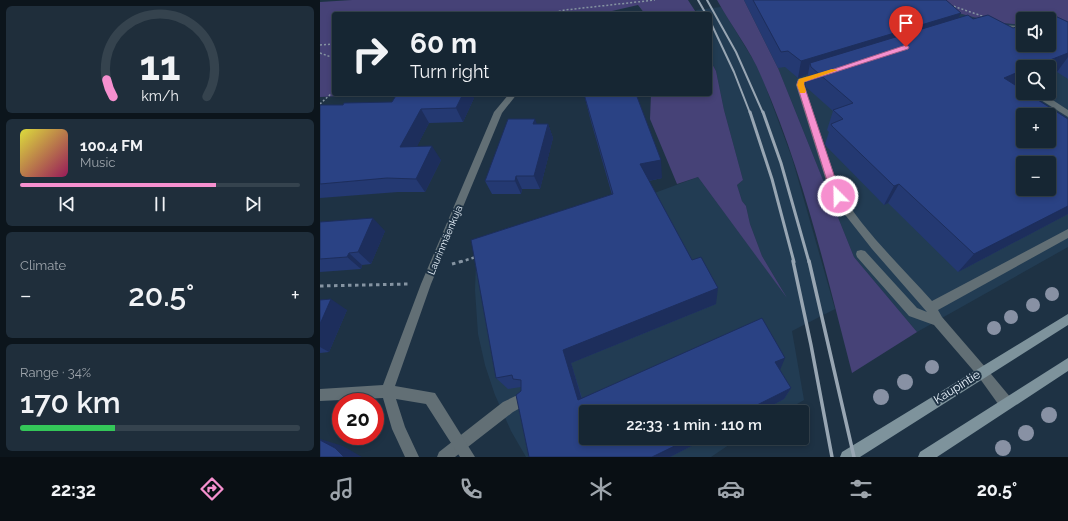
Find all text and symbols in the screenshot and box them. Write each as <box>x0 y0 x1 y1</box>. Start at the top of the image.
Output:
pin <box>889 6 923 47</box>
icon: arrive <box>895 12 917 34</box>
map controls <box>1016 12 1056 196</box>
button: sound <box>1016 12 1056 52</box>
text: 60 m <box>410 27 477 60</box>
icon: right <box>344 28 396 80</box>
text: 11 <box>139 41 181 90</box>
button: search <box>1016 60 1056 100</box>
text: Turn right <box>410 61 489 82</box>
text: km/h <box>141 88 179 104</box>
button: + <box>1016 108 1056 148</box>
text: 100.4 FM <box>80 137 143 155</box>
text: Music <box>80 155 115 170</box>
button: − <box>1016 156 1056 196</box>
position arrow <box>817 175 859 217</box>
icon: previous <box>56 193 78 215</box>
icon: pause <box>149 193 171 215</box>
icon: next <box>242 193 264 215</box>
street label: Laurinmäenkuja <box>425 204 465 276</box>
text: Climate <box>20 258 66 273</box>
text: 20.5° <box>128 278 194 313</box>
text: − <box>20 282 32 308</box>
text: + <box>291 282 300 308</box>
text: Range · 34% <box>20 365 91 380</box>
street label: Kaupintie <box>931 367 983 407</box>
text: 170 km <box>20 385 121 420</box>
speed limit sign: 20 <box>332 393 384 445</box>
text: 22:33 · 1 min · 110 m <box>626 416 762 434</box>
icon: directions <box>198 475 226 503</box>
icon: music <box>328 475 356 503</box>
icon: phone <box>457 475 485 503</box>
icon: climate <box>587 475 615 503</box>
icon: car <box>717 475 745 503</box>
icon: filters <box>847 475 875 503</box>
text: 22:32 <box>51 479 96 500</box>
text: 20.5° <box>977 479 1017 500</box>

